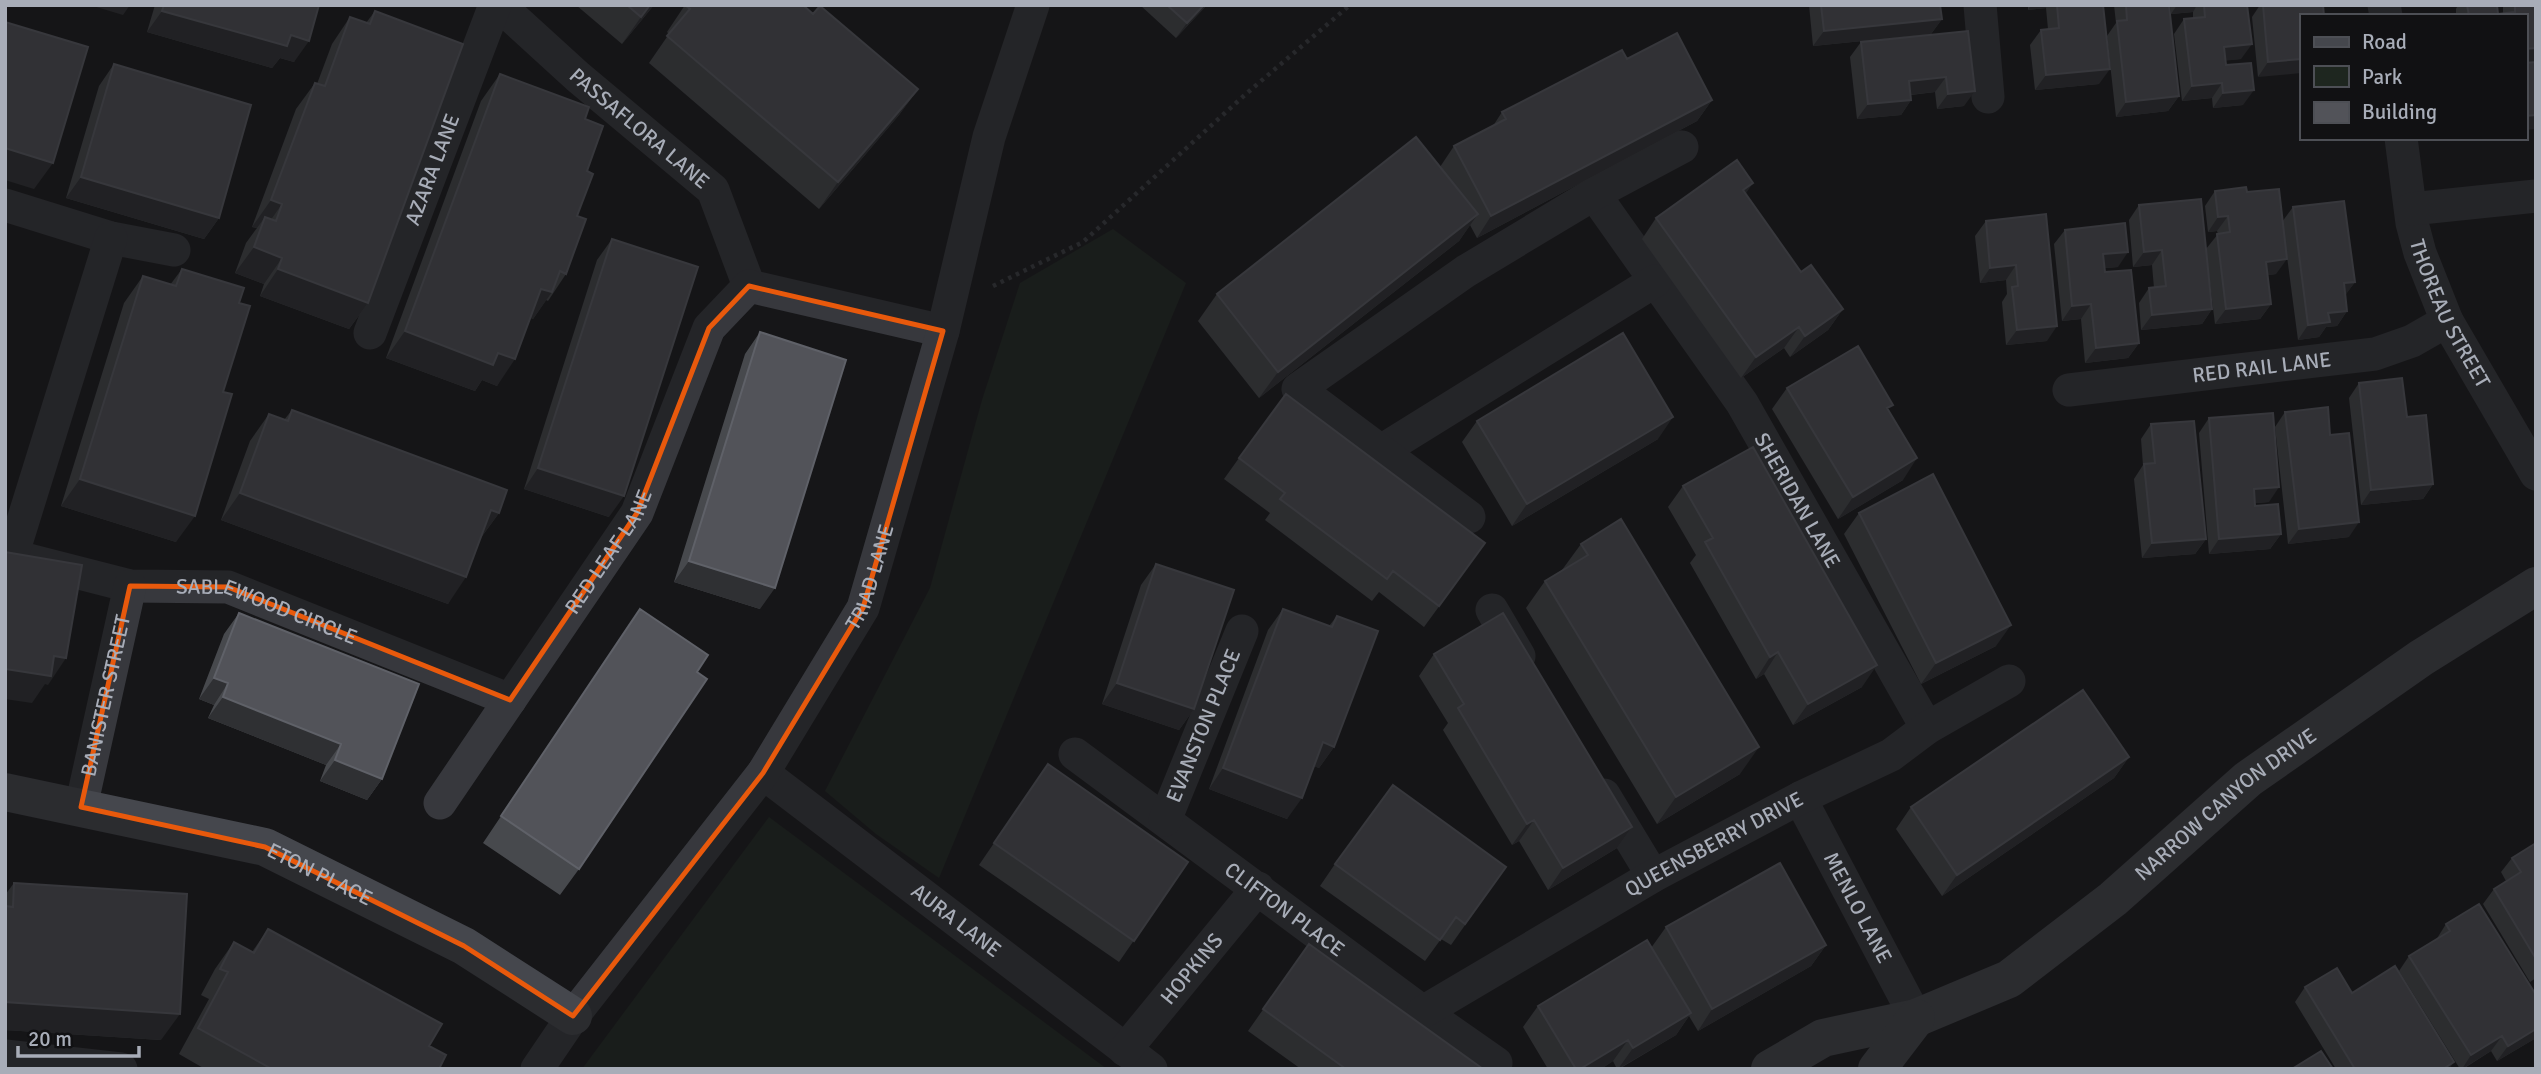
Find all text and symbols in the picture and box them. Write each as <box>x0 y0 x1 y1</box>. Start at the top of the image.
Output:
legend <box>2300 14 2527 140</box>
text: Road <box>2362 29 2407 55</box>
street label: PASSAFLORA LANE <box>564 63 715 194</box>
text: Park <box>2362 64 2403 90</box>
text: Building <box>2362 99 2437 125</box>
street label: AZARA LANE <box>399 110 465 229</box>
street label: THOREAU STREET <box>2404 236 2496 393</box>
street label: RED RAIL LANE <box>2191 346 2332 388</box>
street label: SHERIDAN LANE <box>1749 428 1846 572</box>
street label: RED LEAF LANE <box>559 486 658 619</box>
street label: TRIAD LANE <box>840 521 899 635</box>
street label: SABLEWOOD CIRCLE <box>176 573 361 650</box>
street label: BANISTER STREET <box>75 612 136 779</box>
street label: EVANSTON PLACE <box>1161 645 1246 806</box>
street label: NARROW CANYON DRIVE <box>2130 722 2321 886</box>
street label: QUEENSBERRY DRIVE <box>1620 786 1808 903</box>
street label: ETON PLACE <box>263 837 377 911</box>
street label: MENLO LANE <box>1818 848 1898 968</box>
street label: CLIFTON PLACE <box>1220 856 1350 962</box>
street label: AURA LANE <box>906 878 1006 963</box>
street label: HOPKINS <box>1155 928 1229 1010</box>
scale bar <box>18 1014 138 1058</box>
text: 20 m <box>28 1026 72 1052</box>

